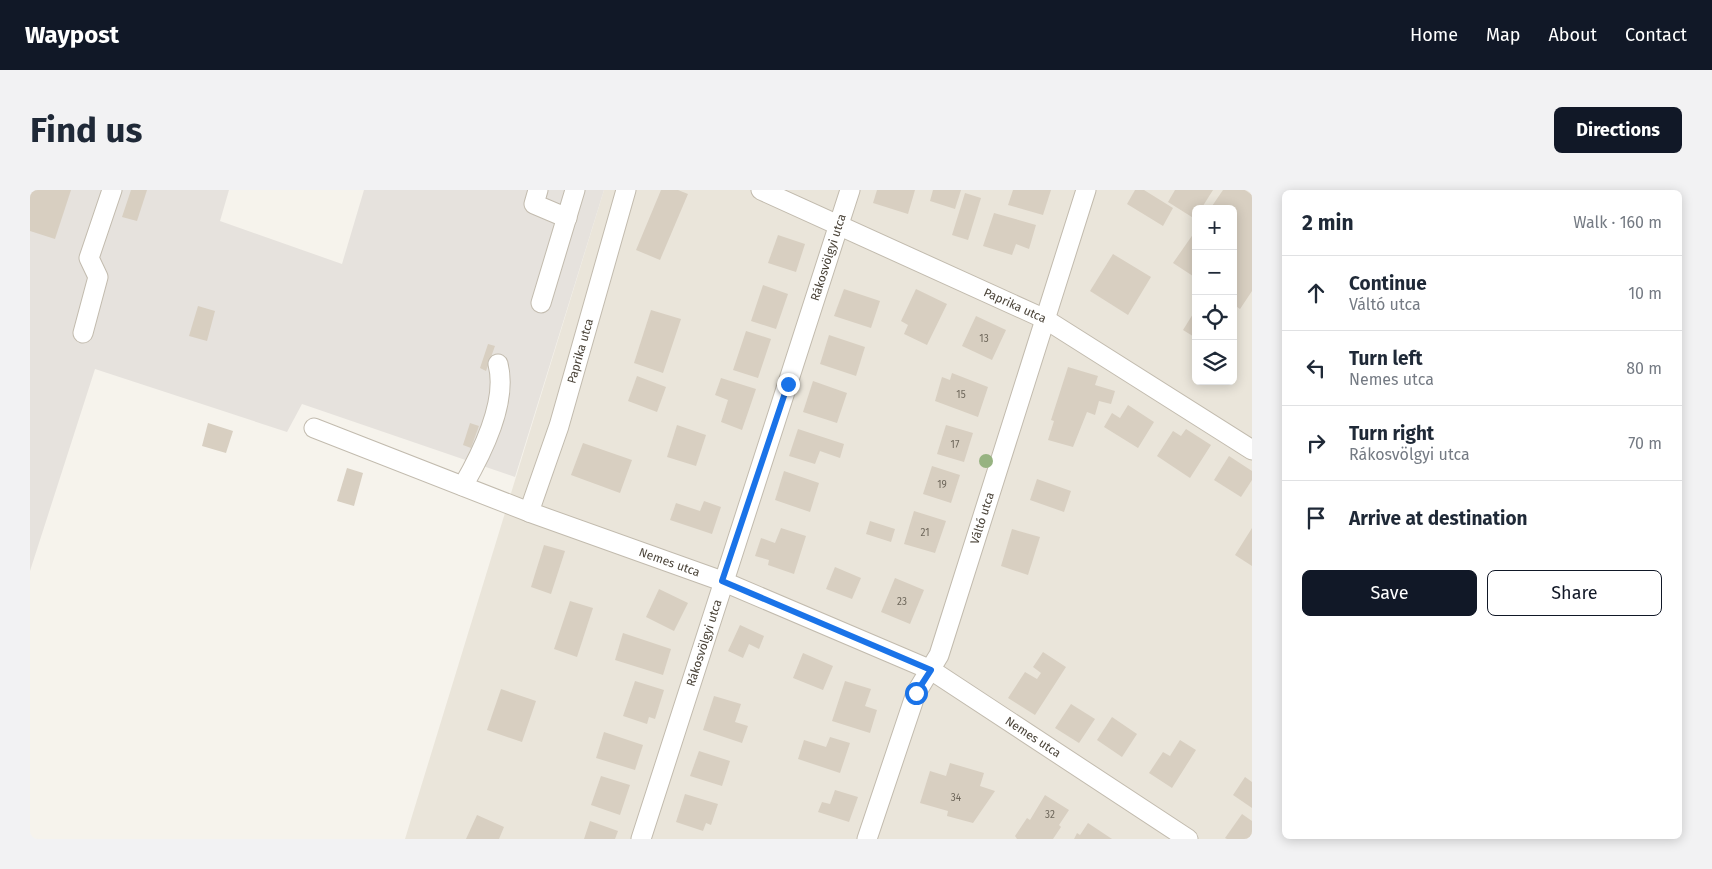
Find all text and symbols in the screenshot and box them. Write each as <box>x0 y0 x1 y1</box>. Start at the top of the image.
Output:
text: Waypost <box>25 21 119 49</box>
text: Home <box>1410 24 1458 46</box>
text: Map <box>1486 24 1520 46</box>
text: About <box>1548 24 1597 46</box>
text: Contact <box>1625 24 1687 46</box>
button: Directions <box>1554 107 1682 153</box>
text: Find us <box>30 109 142 151</box>
map controls <box>1192 205 1237 385</box>
button: + <box>1192 205 1237 250</box>
text: 2 min <box>1302 210 1354 236</box>
street label: Rákosvölgyi utca <box>808 212 849 303</box>
text: Walk · 160 m <box>1573 213 1662 232</box>
button: − <box>1192 250 1237 295</box>
text: Continue <box>1349 272 1427 295</box>
icon: ahead <box>1302 279 1330 307</box>
text: 10 m <box>1628 284 1662 303</box>
street label: Paprika utca <box>982 285 1048 326</box>
button: locate <box>1192 295 1237 340</box>
text: Váltó utca <box>1349 295 1421 314</box>
street label: Paprika utca <box>564 317 596 385</box>
house number: 13 <box>979 333 989 345</box>
button: layers <box>1192 340 1237 385</box>
text: Turn left <box>1349 347 1423 370</box>
icon: left <box>1302 354 1330 382</box>
text: 80 m <box>1626 359 1662 378</box>
text: Nemes utca <box>1349 370 1434 389</box>
route end <box>777 373 800 396</box>
house number: 15 <box>956 389 966 401</box>
text: Turn right <box>1349 422 1434 445</box>
icon: right <box>1302 429 1330 457</box>
text: 70 m <box>1628 434 1662 453</box>
house number: 17 <box>951 439 960 451</box>
text: Rákosvölgyi utca <box>1349 445 1470 464</box>
house number: 19 <box>937 479 947 491</box>
street label: Váltó utca <box>967 490 997 546</box>
icon: arrive <box>1302 504 1330 532</box>
text: Arrive at destination <box>1349 507 1528 530</box>
house number: 21 <box>920 527 930 539</box>
street label: Nemes utca <box>637 545 702 580</box>
button: Save <box>1302 570 1477 616</box>
button: Share <box>1487 570 1662 616</box>
house number: 23 <box>897 596 907 608</box>
street label: Rákosvölgyi utca <box>684 598 725 688</box>
route start <box>905 682 928 705</box>
street label: Nemes utca <box>1003 714 1063 760</box>
house number: 34 <box>951 792 962 804</box>
house number: 32 <box>1045 809 1055 821</box>

